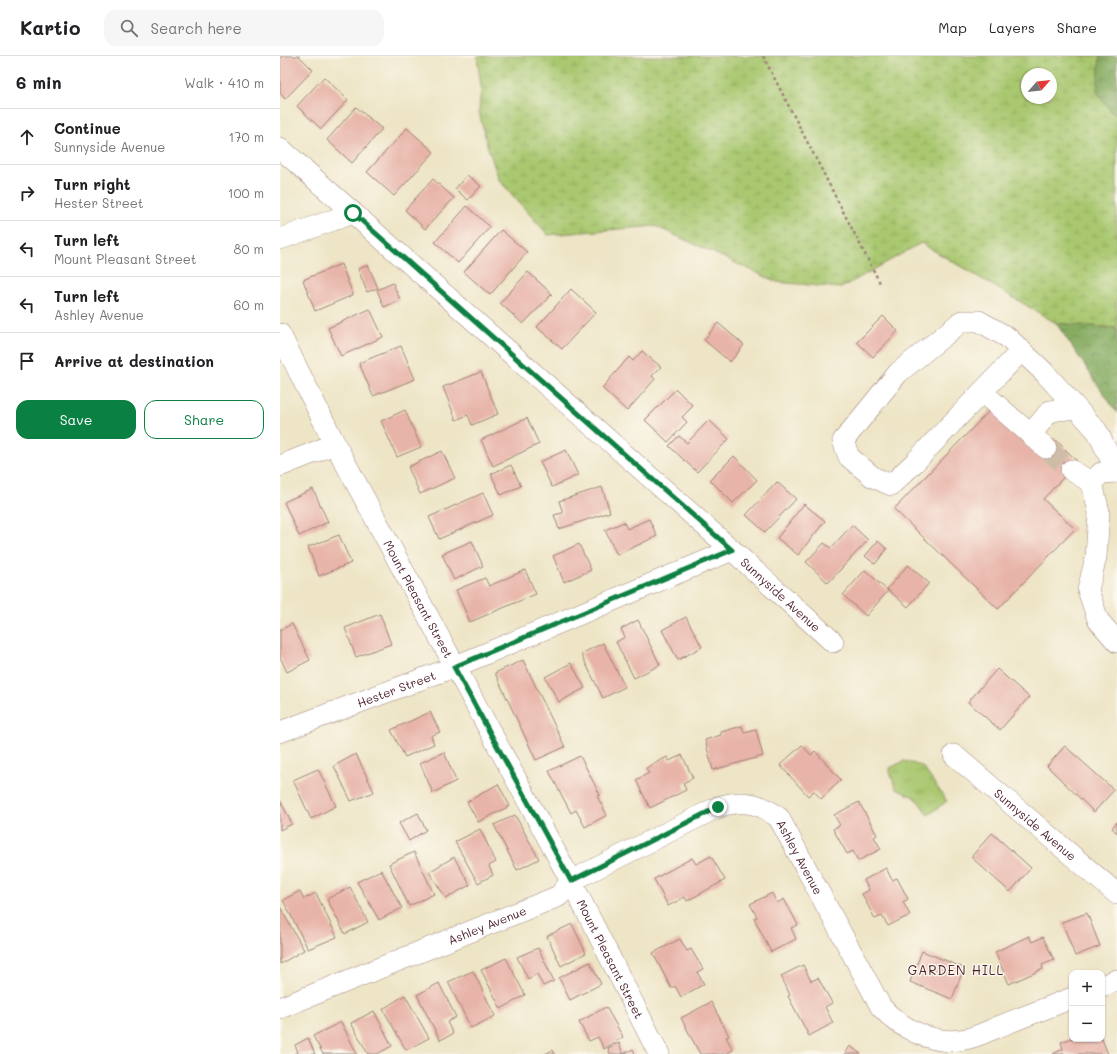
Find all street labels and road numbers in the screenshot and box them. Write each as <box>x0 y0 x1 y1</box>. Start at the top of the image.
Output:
street label: Mount Pleasant Street <box>380 537 457 661</box>
street label: Sunnyside Avenue <box>737 554 824 635</box>
street label: Hester Street <box>355 667 438 711</box>
street label: Sunnyside Avenue <box>991 785 1080 864</box>
street label: Ashley Avenue <box>773 817 827 897</box>
street label: Mount Pleasant Street <box>574 897 648 1021</box>
street label: Ashley Avenue <box>445 902 528 948</box>

